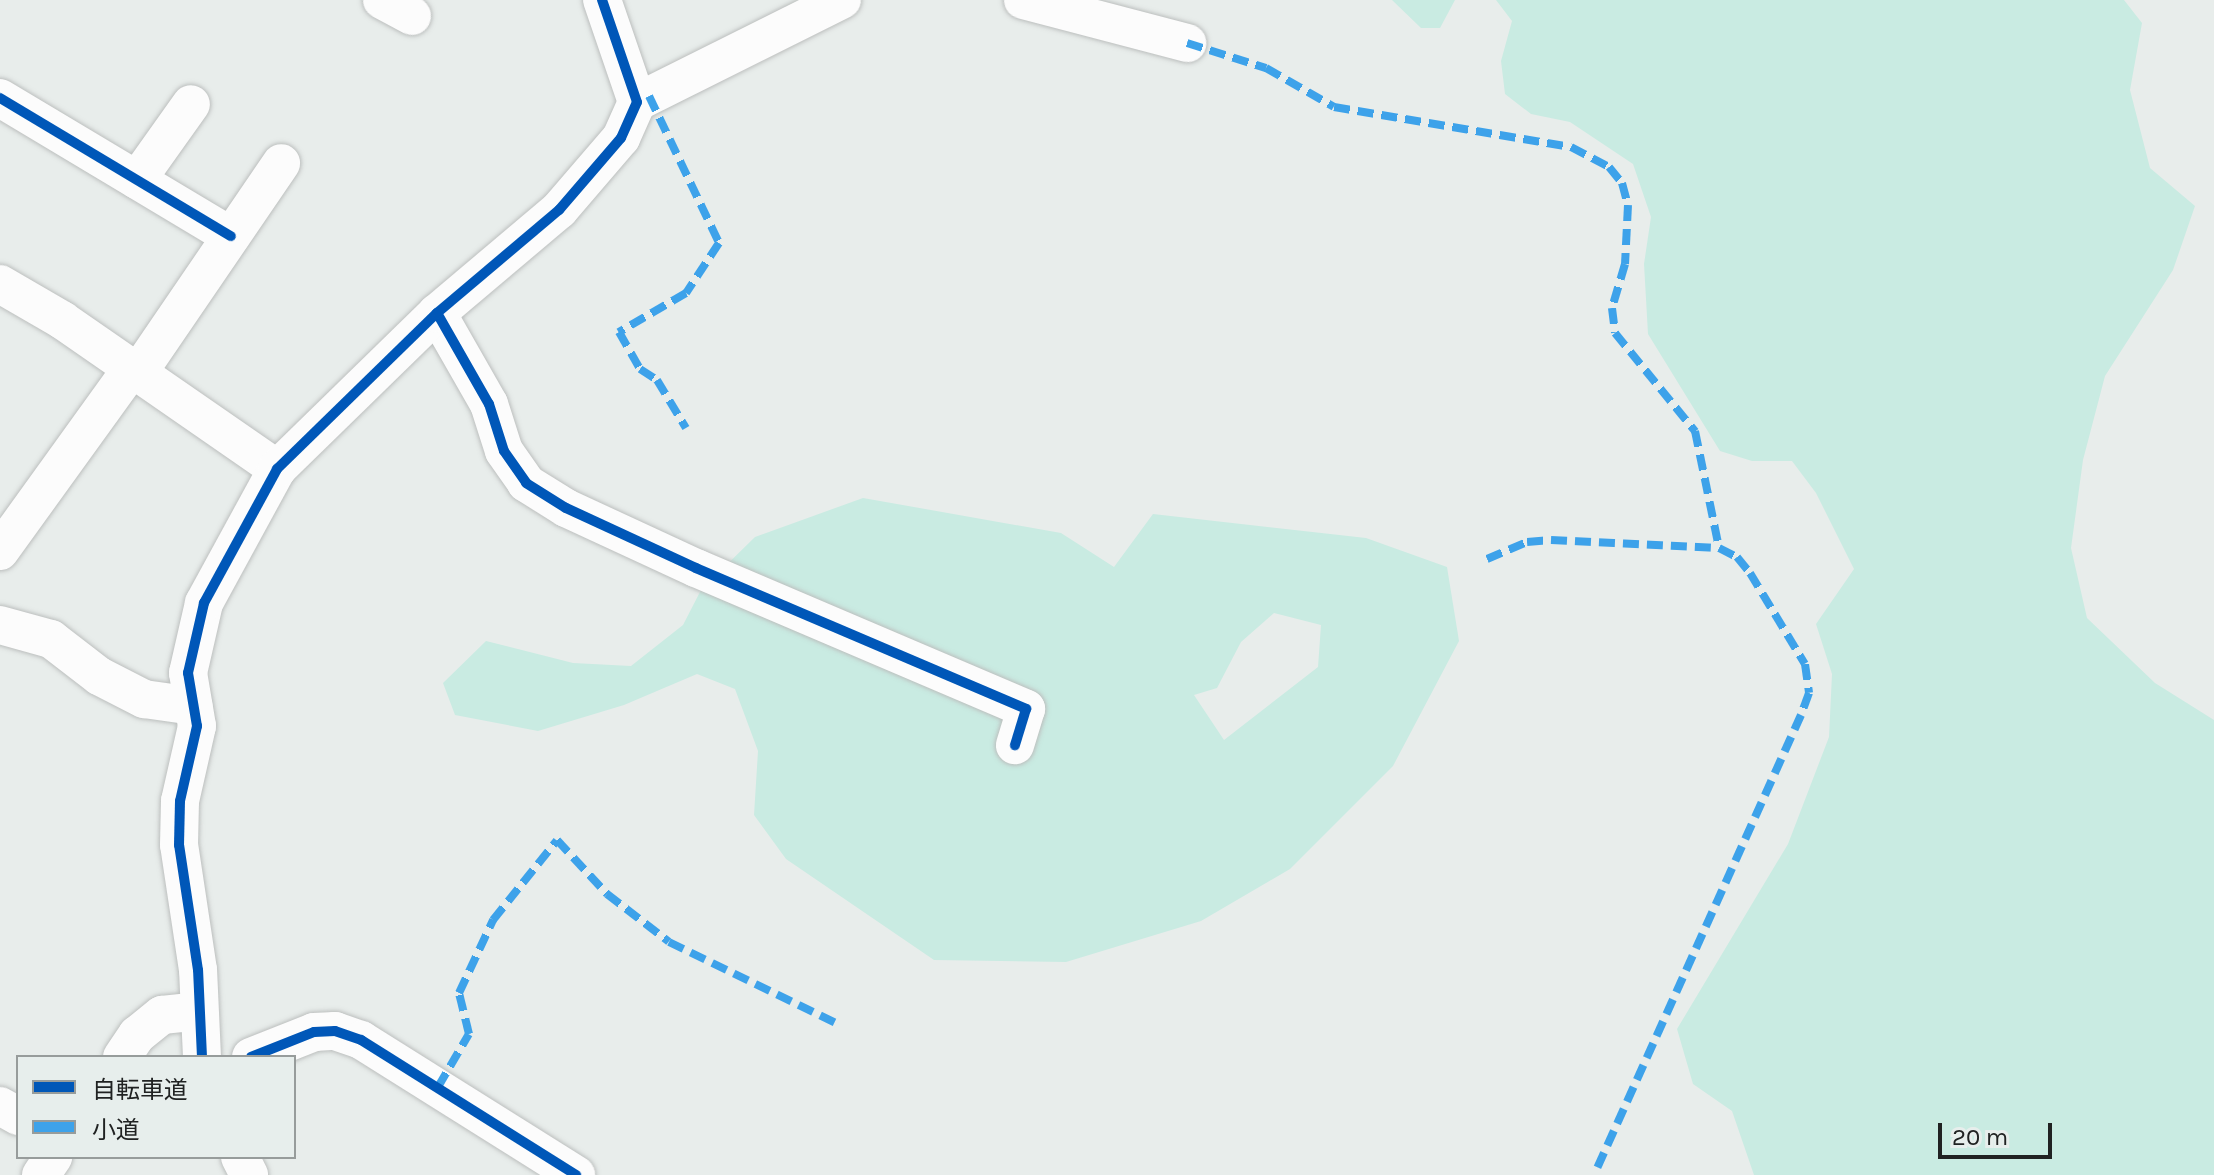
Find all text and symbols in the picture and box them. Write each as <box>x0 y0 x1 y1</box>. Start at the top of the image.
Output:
legend <box>16 1055 296 1159</box>
text: 自転車道 <box>92 1076 188 1104</box>
scale bar <box>1942 1107 2056 1157</box>
text: 小道 <box>92 1116 140 1144</box>
text: 20 m <box>1952 1123 2008 1151</box>

